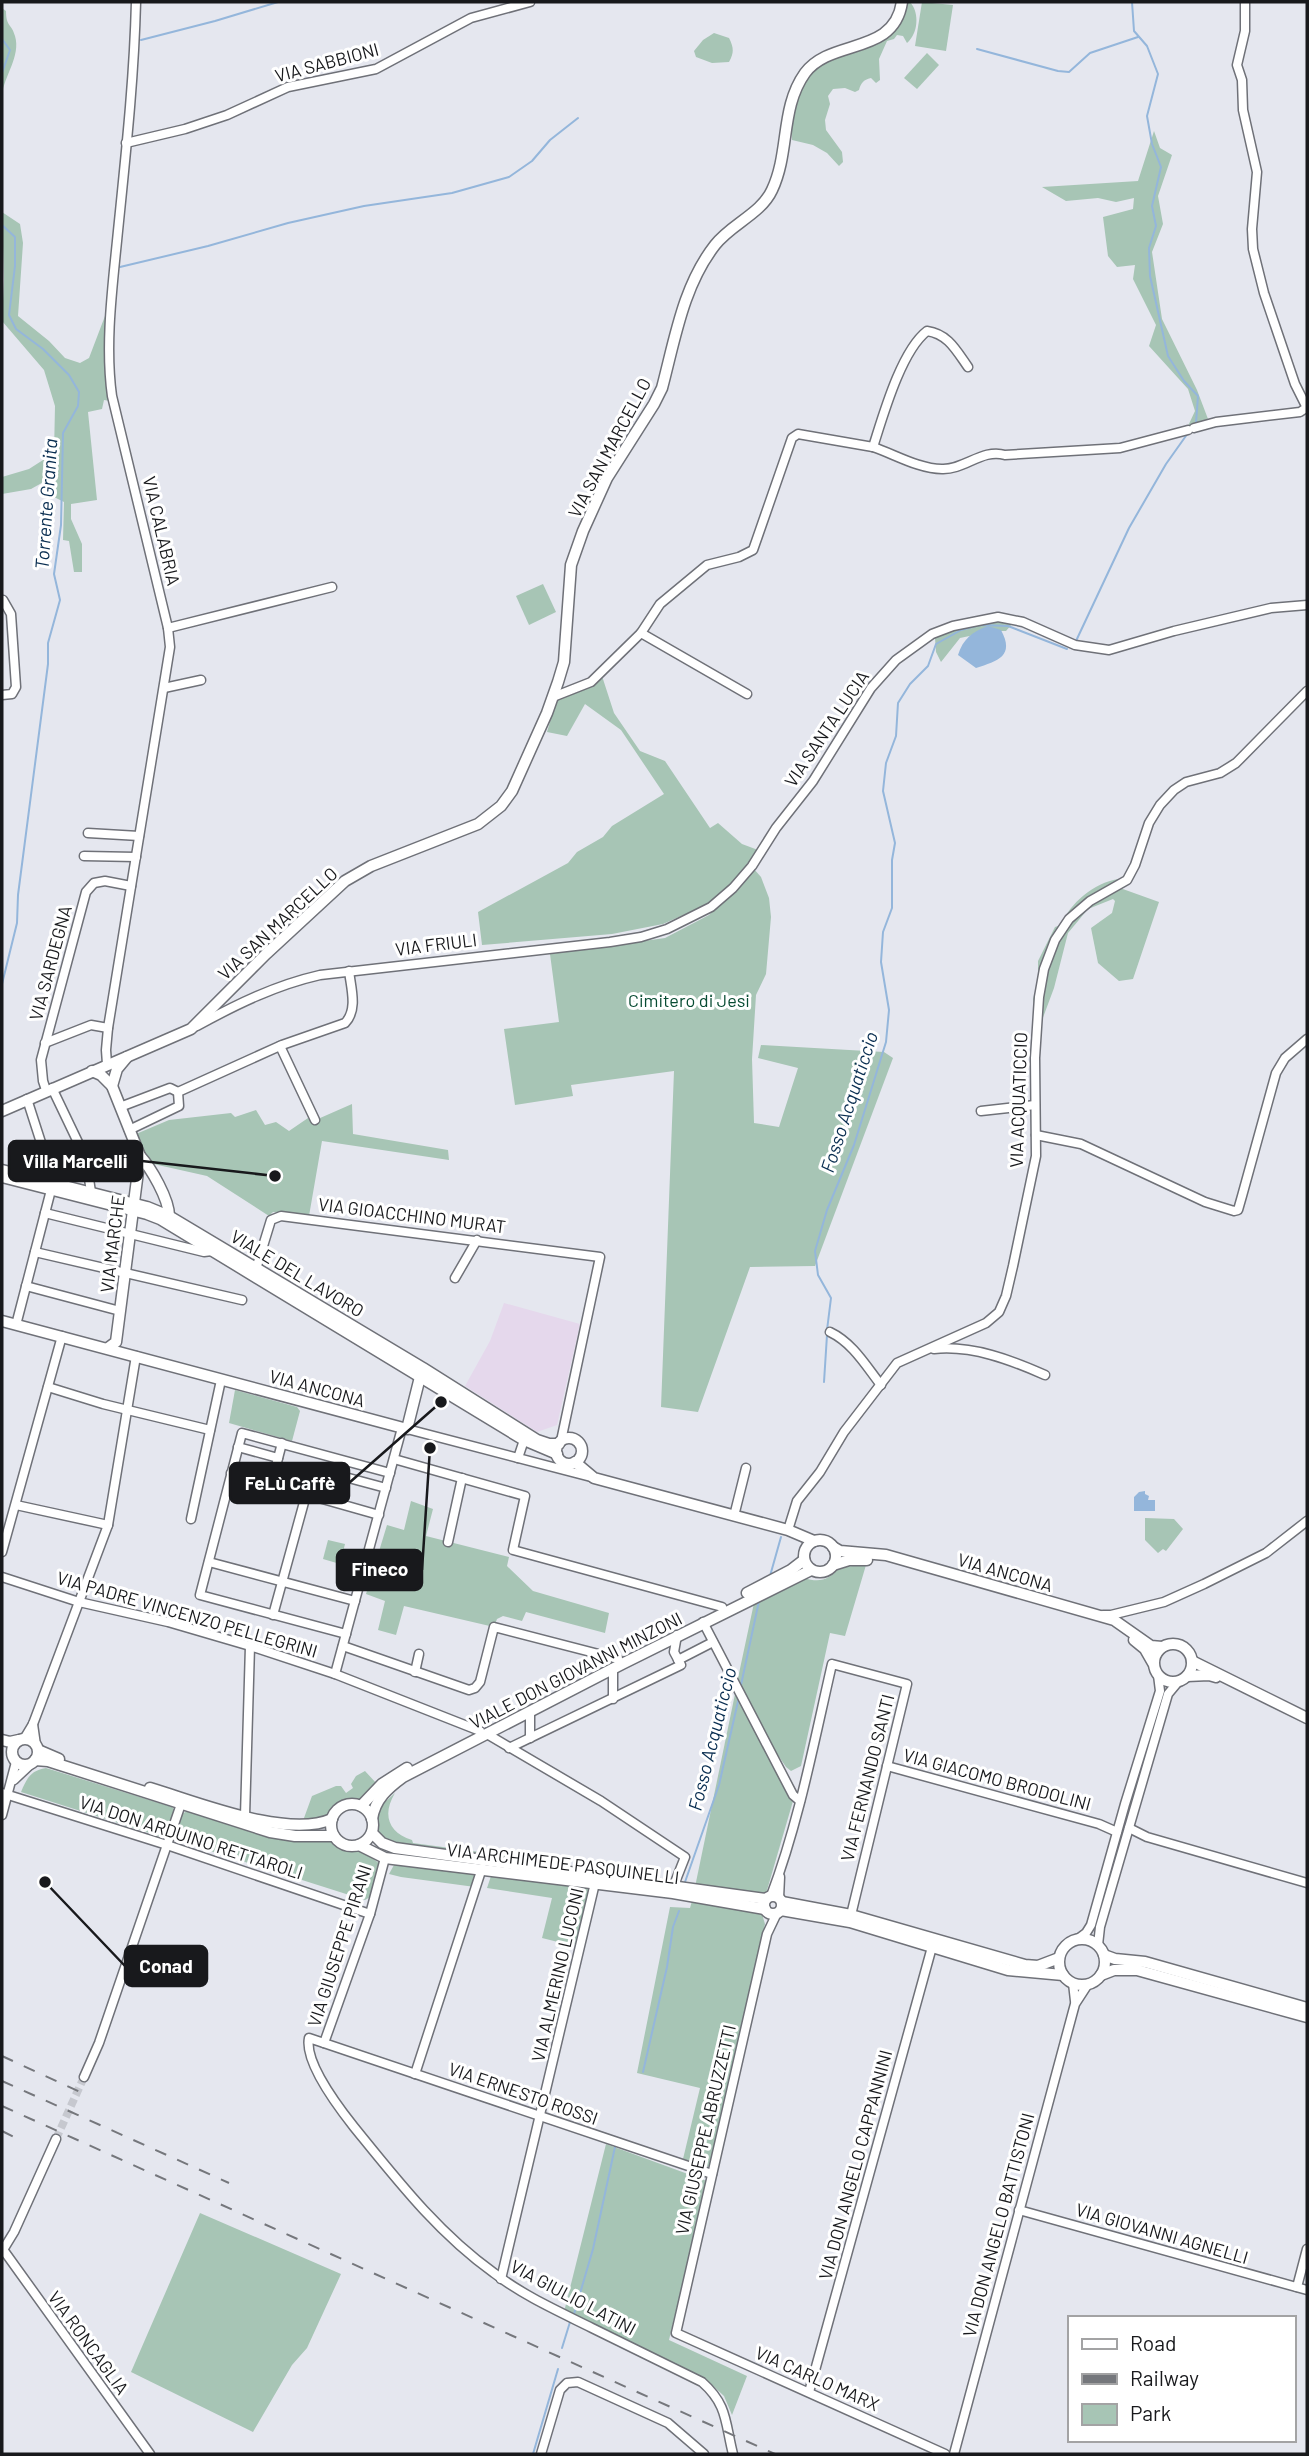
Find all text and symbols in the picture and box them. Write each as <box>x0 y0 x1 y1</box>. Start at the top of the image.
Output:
street label: VIA SABBIONI <box>272 38 381 86</box>
street label: VIA SAN MARCELLO <box>563 374 655 521</box>
water label: Torrente Granita <box>29 438 62 570</box>
street label: VIA CALABRIA <box>139 474 185 588</box>
street label: VIA SANTA LUCIA <box>779 666 873 791</box>
street label: VIA SAN MARCELLO <box>213 862 342 984</box>
street label: VIA SARDEGNA <box>24 903 76 1023</box>
street label: VIA FRIULI <box>394 928 478 960</box>
park label: Cimitero di Jesi <box>628 989 750 1011</box>
water label: Fosso Acquaticcio <box>815 1028 882 1175</box>
street label: VIA ACQUATICCIO <box>1005 1032 1031 1168</box>
callout: Villa Marcelli <box>9 1141 142 1181</box>
text: Villa Marcelli <box>23 1149 128 1172</box>
street label: VIA GIOACCHINO MURAT <box>317 1193 507 1237</box>
street label: VIA MARCHE <box>95 1194 129 1294</box>
street label: VIALE DEL LAVORO <box>227 1225 368 1322</box>
street label: VIA ANCONA <box>267 1365 368 1411</box>
callout: FeLù Caffè <box>230 1463 349 1503</box>
text: FeLù Caffè <box>245 1471 335 1494</box>
street label: VIA ANCONA <box>955 1548 1056 1596</box>
callout: Fineco <box>337 1550 422 1590</box>
text: Fineco <box>352 1557 408 1580</box>
street label: VIA PADRE VINCENZO PELLEGRINI <box>54 1566 320 1662</box>
street label: VIALE DON GIOVANNI MINZONI <box>466 1607 685 1733</box>
water label: Fosso Acquaticcio <box>683 1665 740 1813</box>
street label: VIA FERNANDO SANTI <box>836 1692 898 1864</box>
street label: VIA GIACOMO BRODOLINI <box>901 1743 1094 1815</box>
street label: VIA DON ARDUINO RETTAROLI <box>77 1790 306 1884</box>
street label: VIA ARCHIMEDE PASQUINELLI <box>446 1838 681 1888</box>
street label: VIA GIUSEPPE PIRANI <box>302 1862 376 2030</box>
street label: VIA ALMERINO LUCONI <box>526 1886 588 2064</box>
callout: Conad <box>125 1946 207 1986</box>
text: Conad <box>139 1954 193 1977</box>
street label: VIA GIUSEPPE ABRUZZETTI <box>670 2023 740 2237</box>
street label: VIA DON ANGELO CAPPANNINI <box>814 2047 896 2282</box>
street label: VIA ERNESTO ROSSI <box>446 2057 601 2129</box>
street label: VIA DON ANGELO BATTISTONI <box>957 2110 1039 2339</box>
street label: VIA GIOVANNI AGNELLI <box>1073 2198 1251 2268</box>
street label: VIA GIULIO LATINI <box>507 2255 640 2340</box>
street label: VIA RONCAGLIA <box>44 2286 134 2399</box>
legend <box>1068 2316 1295 2442</box>
text: Road <box>1130 2330 1176 2355</box>
street label: VIA CARLO MARX <box>752 2341 883 2415</box>
text: Railway <box>1130 2365 1199 2390</box>
text: Park <box>1130 2400 1171 2425</box>

